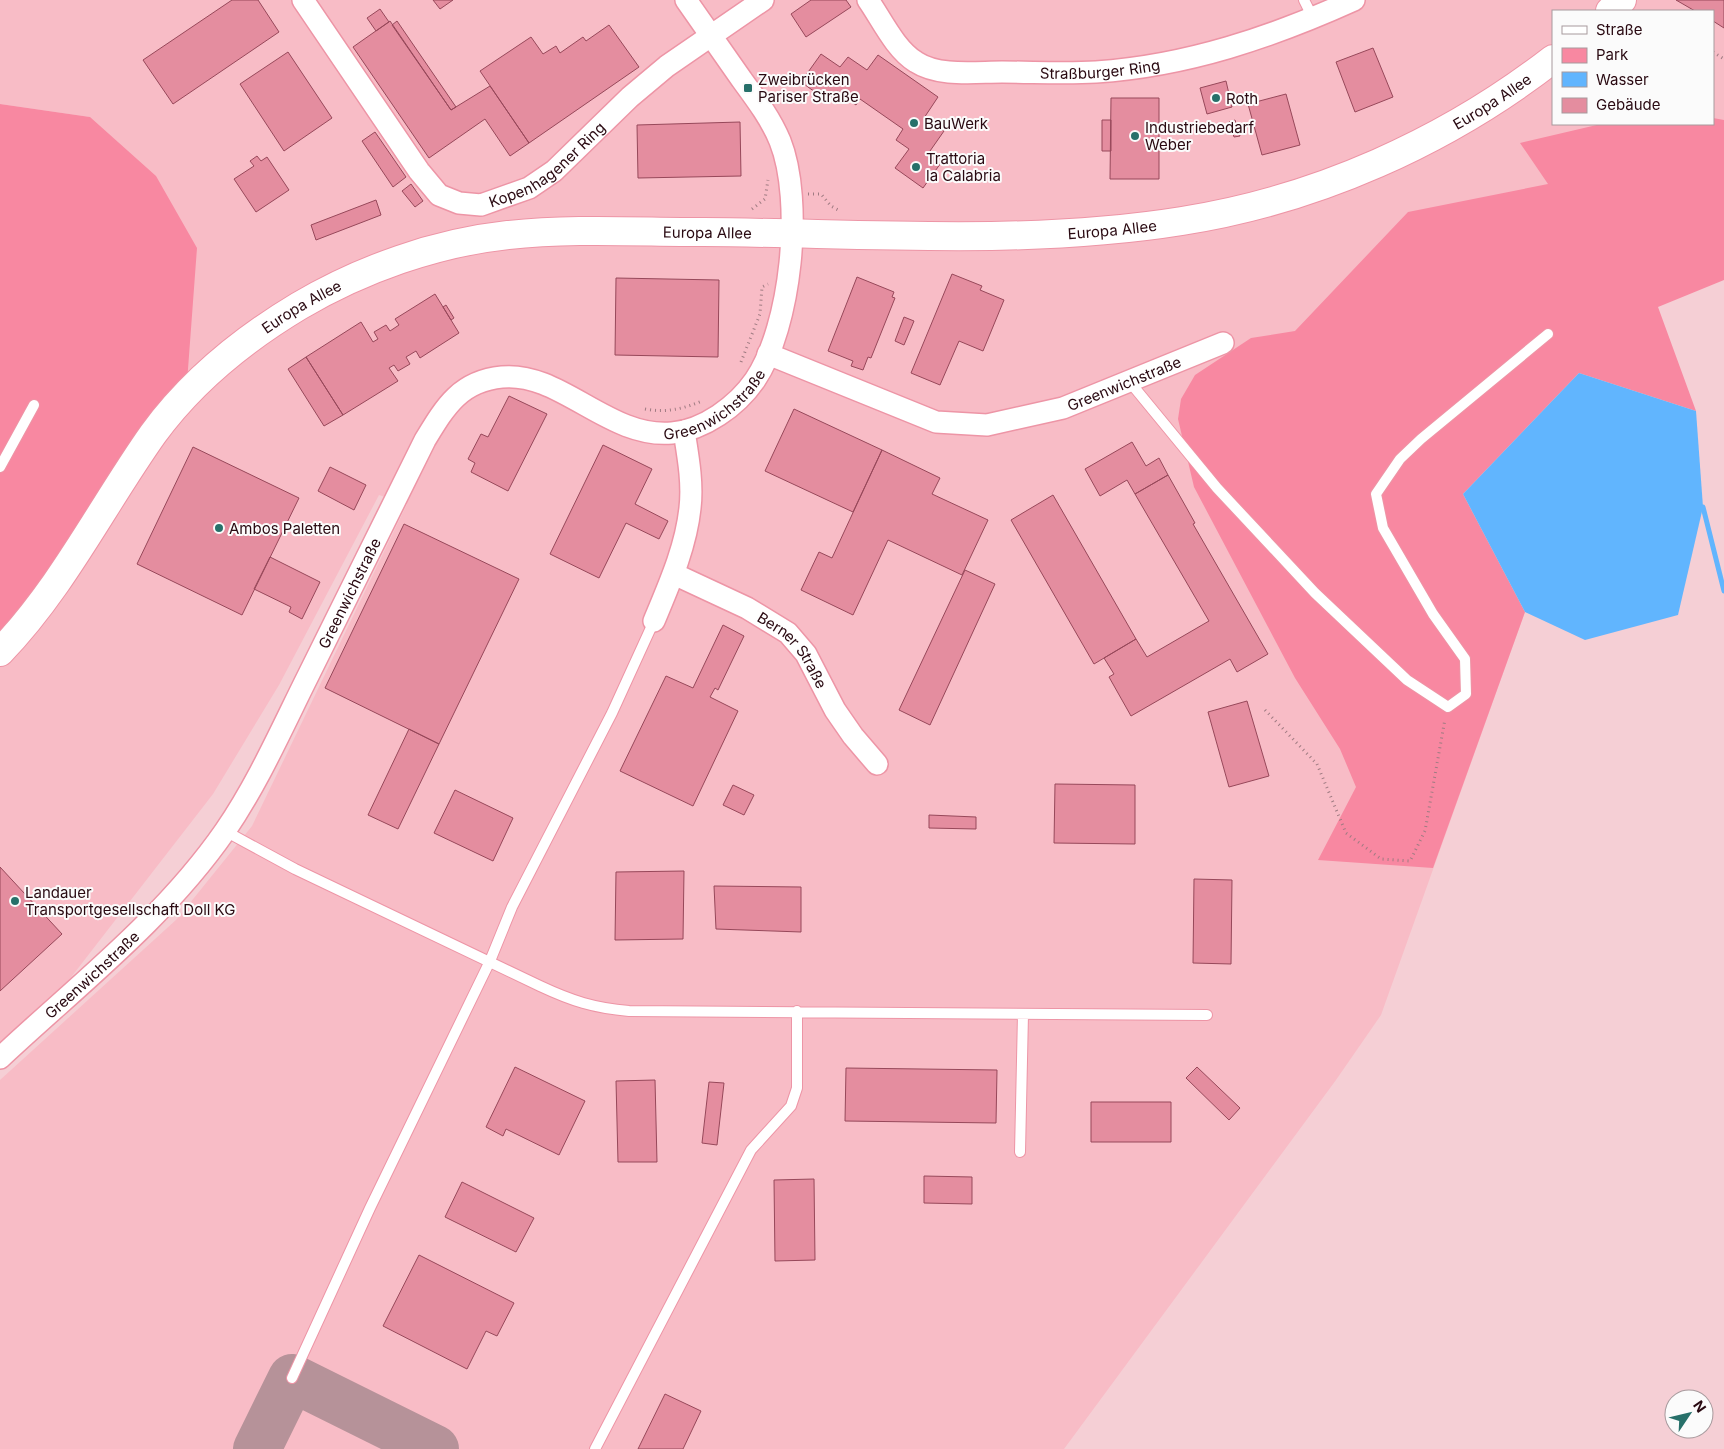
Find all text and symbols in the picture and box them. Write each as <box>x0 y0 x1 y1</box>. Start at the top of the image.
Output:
legend <box>1552 10 1714 125</box>
text: Straße <box>1596 20 1643 39</box>
text: Park <box>1596 45 1629 64</box>
street label: Straßburger Ring <box>1040 55 1162 82</box>
street label: Europa Allee <box>1449 69 1535 133</box>
place label: Zweibrücken Pariser Straße <box>758 70 859 106</box>
text: Wasser <box>1596 70 1649 89</box>
marker: Zweibrücken Pariser Straße <box>742 82 754 94</box>
place label: Roth <box>1226 89 1258 108</box>
marker: Roth <box>1210 92 1222 104</box>
text: Gebäude <box>1596 95 1661 114</box>
place label: BauWerk <box>924 114 989 133</box>
street label: Kopenhagener Ring <box>486 117 609 211</box>
marker: BauWerk <box>908 117 920 129</box>
place label: Industriebedarf Weber <box>1145 118 1254 154</box>
marker: Industriebedarf Weber <box>1129 130 1141 142</box>
place label: Trattoria la Calabria <box>926 149 1001 185</box>
marker: Trattoria la Calabria <box>910 161 922 173</box>
street label: Europa Allee <box>1067 215 1158 243</box>
street label: Europa Allee <box>663 222 752 242</box>
street label: Europa Allee <box>258 276 344 337</box>
street label: Greenwichstraße <box>1064 352 1184 415</box>
street label: Greenwichstraße <box>663 366 769 443</box>
place label: Ambos Paletten <box>229 519 340 538</box>
marker: Ambos Paletten <box>213 522 225 534</box>
street label: Greenwichstraße <box>314 534 385 651</box>
street label: Berner Straße <box>754 607 831 691</box>
place label: Landauer Transportgesellschaft Doll KG <box>25 883 235 919</box>
marker: Landauer Transportgesellschaft Doll KG <box>9 895 21 907</box>
street label: Greenwichstraße <box>41 927 143 1022</box>
north arrow <box>1664 1389 1714 1439</box>
text: N <box>1690 1397 1710 1416</box>

